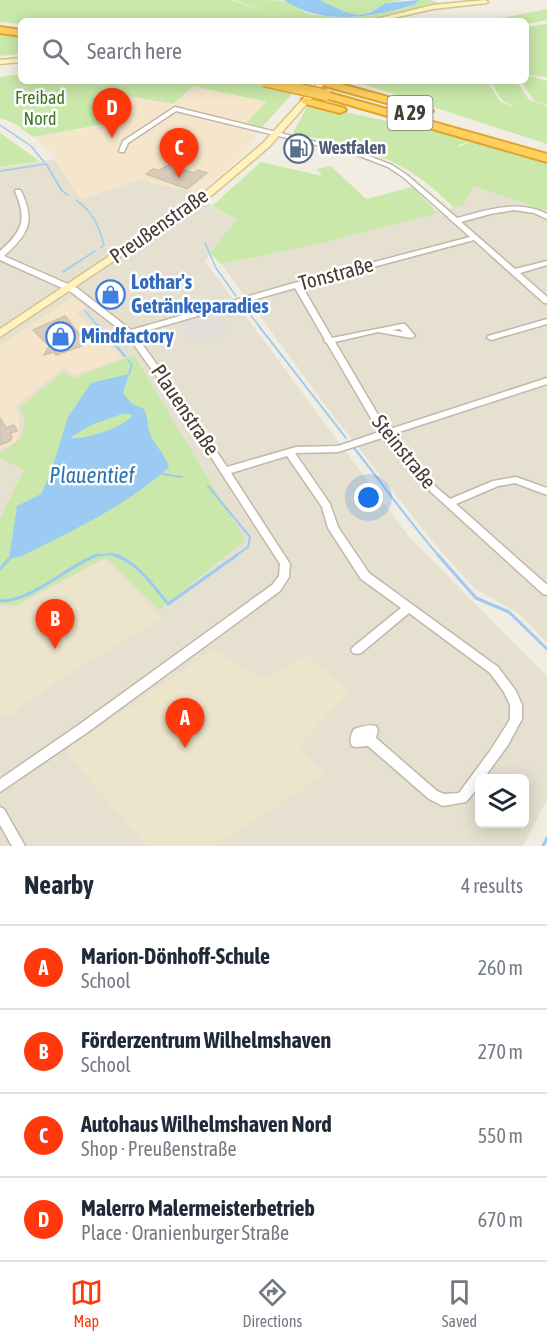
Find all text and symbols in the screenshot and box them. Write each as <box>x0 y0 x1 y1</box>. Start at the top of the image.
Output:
search box <box>18 18 529 84</box>
icon: search <box>39 35 72 68</box>
text: Search here <box>87 38 182 64</box>
park label: Freibad Nord <box>15 87 65 129</box>
pin: D <box>92 88 132 138</box>
road number: A 29 <box>388 96 432 130</box>
pin: C <box>160 128 198 178</box>
fuel station icon: Westfalen <box>282 132 314 164</box>
place label: Westfalen <box>318 137 386 158</box>
street label: Preußenstraße <box>105 183 212 268</box>
street label: Tonstraße <box>296 252 376 295</box>
place label: Lothar's Getränkeparadies <box>131 269 269 317</box>
shop icon: Lothar's Getränkeparadies <box>94 278 126 310</box>
shop icon: Mindfactory <box>44 320 76 352</box>
place label: Mindfactory <box>81 323 174 347</box>
street label: Plauenstraße <box>147 360 225 459</box>
street label: Steinstraße <box>368 410 442 493</box>
water label: Plauentief <box>49 462 136 488</box>
your location <box>354 483 383 512</box>
pin: B <box>36 600 74 649</box>
pin: A <box>166 698 204 748</box>
map controls <box>475 774 529 828</box>
button: layers <box>475 774 529 828</box>
text: Nearby <box>24 870 94 900</box>
text: 4 results <box>461 874 523 897</box>
text: Marion-Dönhoff-Schule <box>81 943 270 969</box>
text: A <box>39 956 48 979</box>
text: 260 m <box>478 956 523 979</box>
text: School <box>81 969 131 992</box>
text: Förderzentrum Wilhelmshaven <box>81 1027 331 1053</box>
text: B <box>39 1040 48 1063</box>
text: 270 m <box>478 1040 523 1063</box>
text: School <box>81 1053 131 1076</box>
text: Autohaus Wilhelmshaven Nord <box>81 1111 332 1137</box>
text: C <box>39 1124 48 1147</box>
text: 550 m <box>478 1124 523 1147</box>
text: Shop · Preußenstraße <box>81 1137 236 1160</box>
text: Malerro Malermeisterbetrieb <box>81 1195 315 1221</box>
text: D <box>38 1208 49 1231</box>
text: 670 m <box>478 1208 523 1231</box>
text: Place · Oranienburger Straße <box>81 1221 289 1244</box>
tab: Map <box>70 1276 103 1330</box>
tab: Directions <box>242 1276 302 1330</box>
tab: Saved <box>442 1276 477 1330</box>

